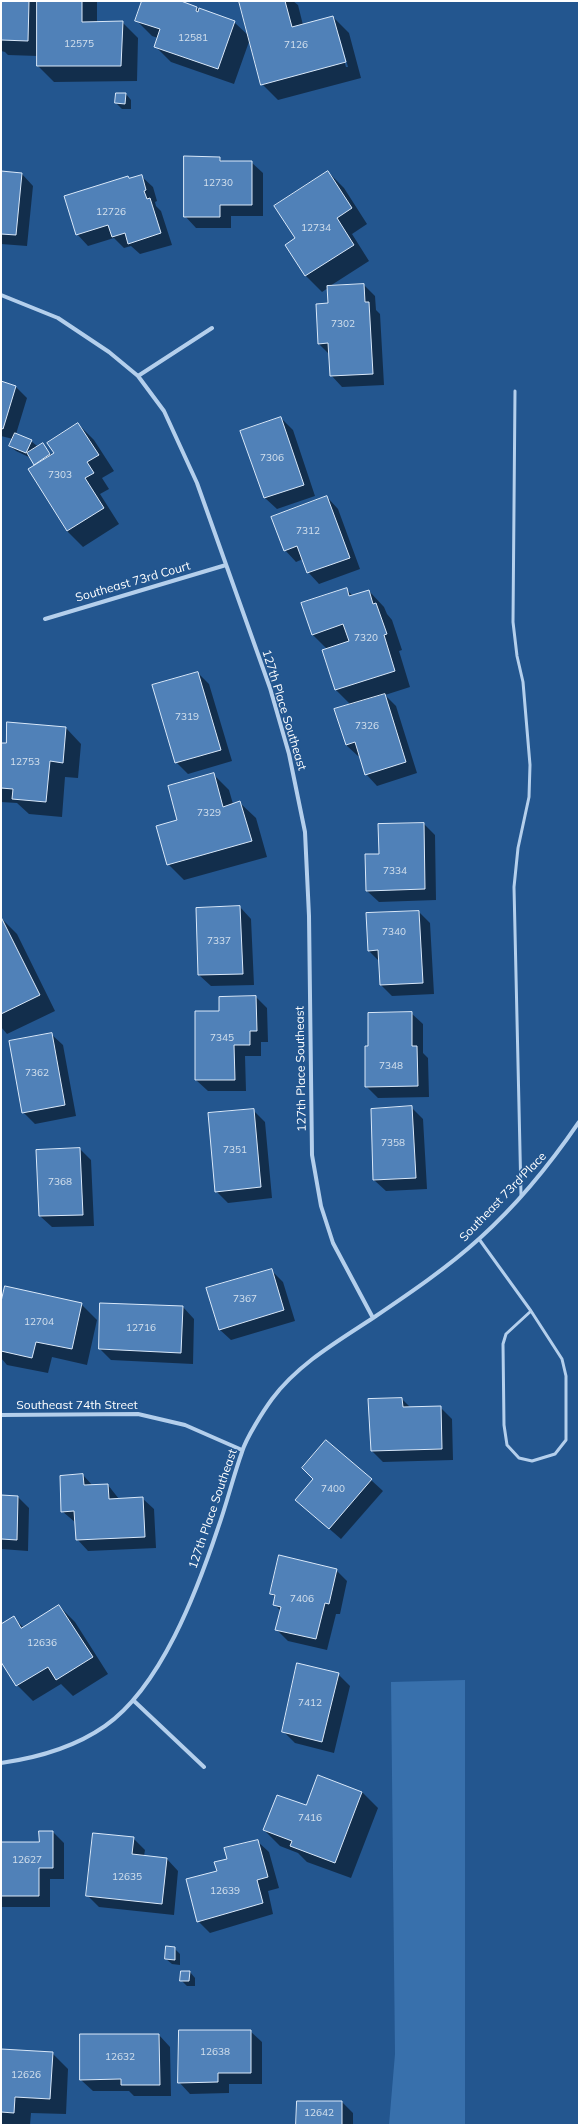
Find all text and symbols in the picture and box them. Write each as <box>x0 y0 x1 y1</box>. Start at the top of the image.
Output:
house number: 12581 <box>178 32 208 44</box>
house number: 12575 <box>64 38 94 50</box>
house number: 7126 <box>284 39 308 51</box>
house number: 12730 <box>203 177 233 189</box>
house number: 12726 <box>96 206 126 218</box>
house number: 12734 <box>301 222 331 234</box>
house number: 7302 <box>331 318 355 330</box>
house number: 7306 <box>260 452 284 464</box>
house number: 7303 <box>48 469 72 481</box>
house number: 7312 <box>296 525 320 537</box>
street label: Southeast 73rd Court <box>74 559 192 605</box>
house number: 7320 <box>354 632 378 644</box>
street label: 127th Place Southeast <box>259 648 309 772</box>
house number: 7319 <box>175 711 199 723</box>
house number: 7326 <box>355 720 379 732</box>
house number: 12753 <box>10 756 40 768</box>
house number: 7329 <box>197 807 221 819</box>
house number: 7334 <box>383 865 407 877</box>
house number: 7340 <box>382 926 406 938</box>
house number: 7337 <box>207 935 231 947</box>
street label: 127th Place Southeast <box>293 1006 309 1132</box>
house number: 7345 <box>210 1032 234 1044</box>
house number: 7348 <box>379 1060 403 1072</box>
house number: 7362 <box>25 1067 49 1079</box>
house number: 7358 <box>381 1137 405 1149</box>
house number: 7351 <box>223 1144 247 1156</box>
street label: Southeast 73rd Place <box>457 1149 549 1245</box>
house number: 7368 <box>48 1176 72 1188</box>
house number: 7367 <box>233 1293 257 1305</box>
house number: 12704 <box>24 1316 54 1328</box>
house number: 12716 <box>126 1322 156 1334</box>
street label: Southeast 74th Street <box>16 1398 138 1412</box>
street label: 127th Place Southeast <box>186 1447 240 1571</box>
house number: 7400 <box>321 1483 345 1495</box>
house number: 7406 <box>290 1593 314 1605</box>
house number: 12636 <box>27 1637 57 1649</box>
house number: 7412 <box>298 1697 322 1709</box>
house number: 7416 <box>298 1812 322 1824</box>
house number: 12627 <box>12 1854 42 1866</box>
house number: 12635 <box>112 1871 142 1883</box>
house number: 12639 <box>210 1885 240 1897</box>
house number: 12638 <box>200 2046 230 2058</box>
house number: 12632 <box>105 2051 135 2063</box>
house number: 12626 <box>11 2069 41 2081</box>
house number: 12642 <box>304 2107 334 2119</box>

